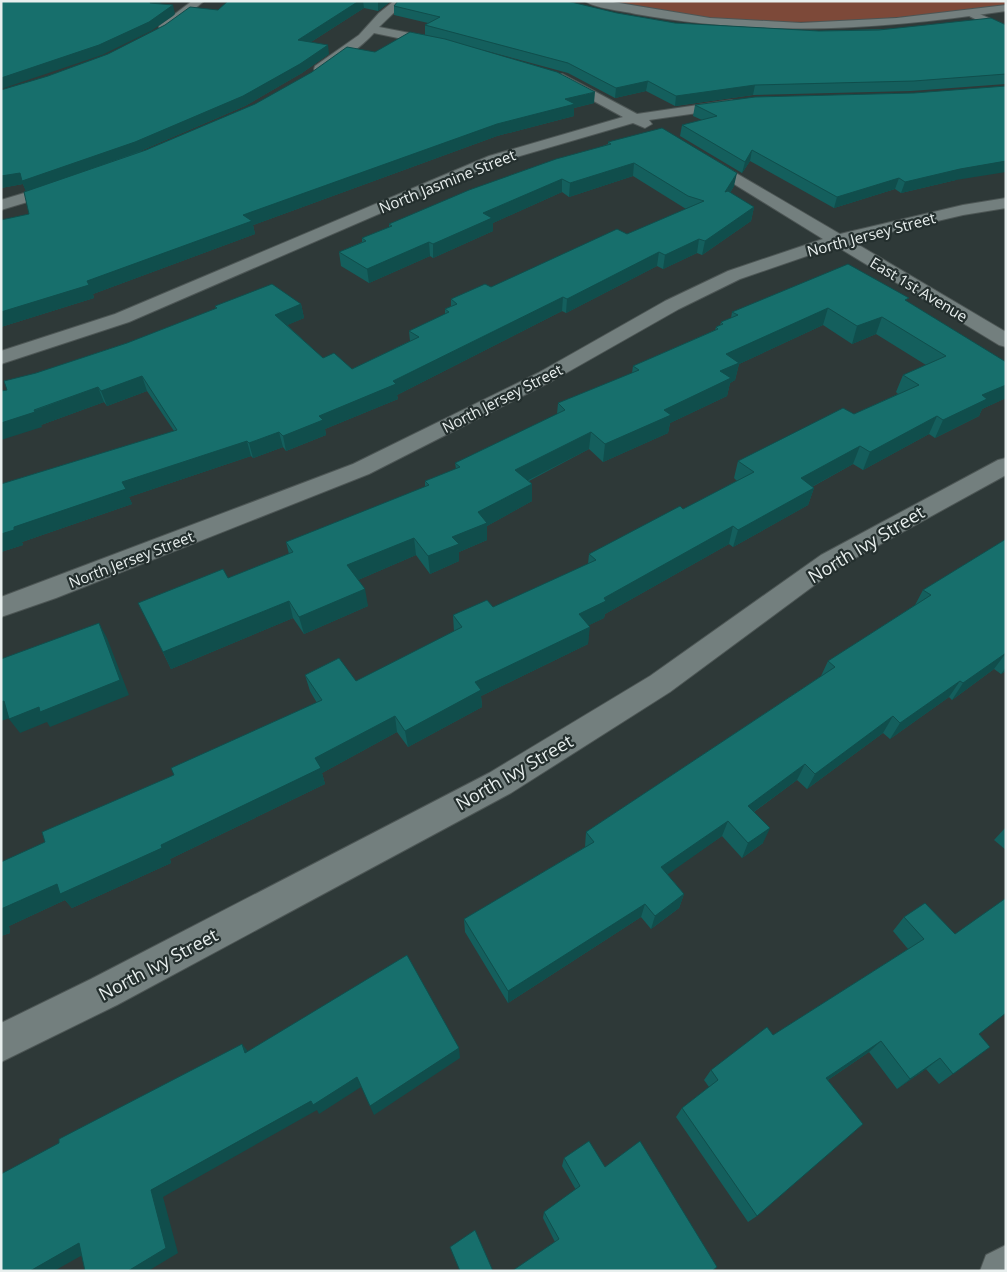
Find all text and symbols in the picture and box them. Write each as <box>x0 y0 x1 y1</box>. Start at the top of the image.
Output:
street label: North Jasmine Street <box>376 144 518 218</box>
street label: North Jersey Street <box>804 207 938 261</box>
street label: East 1st Avenue <box>867 252 971 326</box>
street label: North Jersey Street <box>438 359 566 437</box>
street label: North Ivy Street <box>803 500 929 588</box>
street label: North Jersey Street <box>66 526 196 592</box>
street label: North Ivy Street <box>451 729 577 815</box>
street label: North Ivy Street <box>94 922 222 1006</box>

